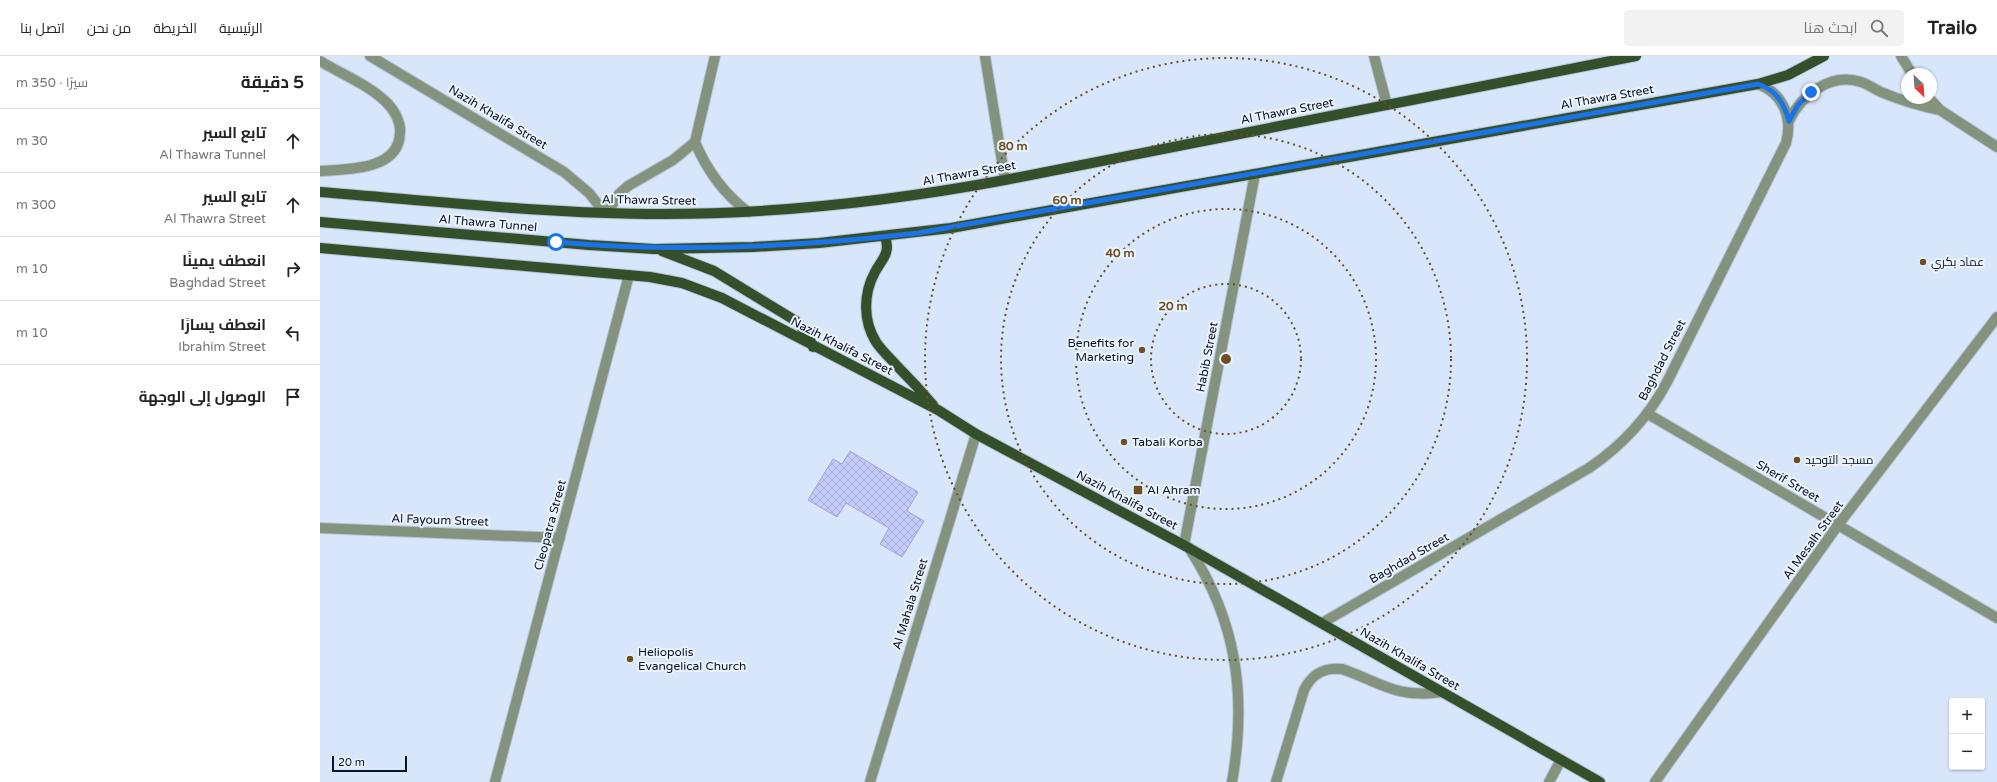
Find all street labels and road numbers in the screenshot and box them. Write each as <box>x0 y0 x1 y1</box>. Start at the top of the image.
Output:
street label: Nazih Khalifa Street <box>446 82 550 152</box>
street label: Al Thawra Street <box>1559 82 1655 112</box>
street label: Al Thawra Street <box>1239 95 1335 127</box>
street label: Al Thawra Street <box>921 158 1017 188</box>
street label: Al Thawra Street <box>602 192 697 208</box>
street label: Al Thawra Tunnel <box>438 212 538 234</box>
street label: Nazih Khalifa Street <box>789 314 896 378</box>
street label: Baghdad Street <box>1636 317 1689 403</box>
street label: Habib Street <box>1193 320 1221 393</box>
street label: Sherif Street <box>1754 457 1823 505</box>
street label: Nazih Khalifa Street <box>1074 467 1180 533</box>
street label: Cleopatra Street <box>531 478 569 572</box>
street label: Al Mesalh Street <box>1780 498 1846 582</box>
street label: Al Fayoum Street <box>391 511 489 529</box>
street label: Baghdad Street <box>1367 529 1452 586</box>
street label: Al Mahala Street <box>889 556 931 651</box>
street label: Nazih Khalifa Street <box>1358 625 1463 693</box>

